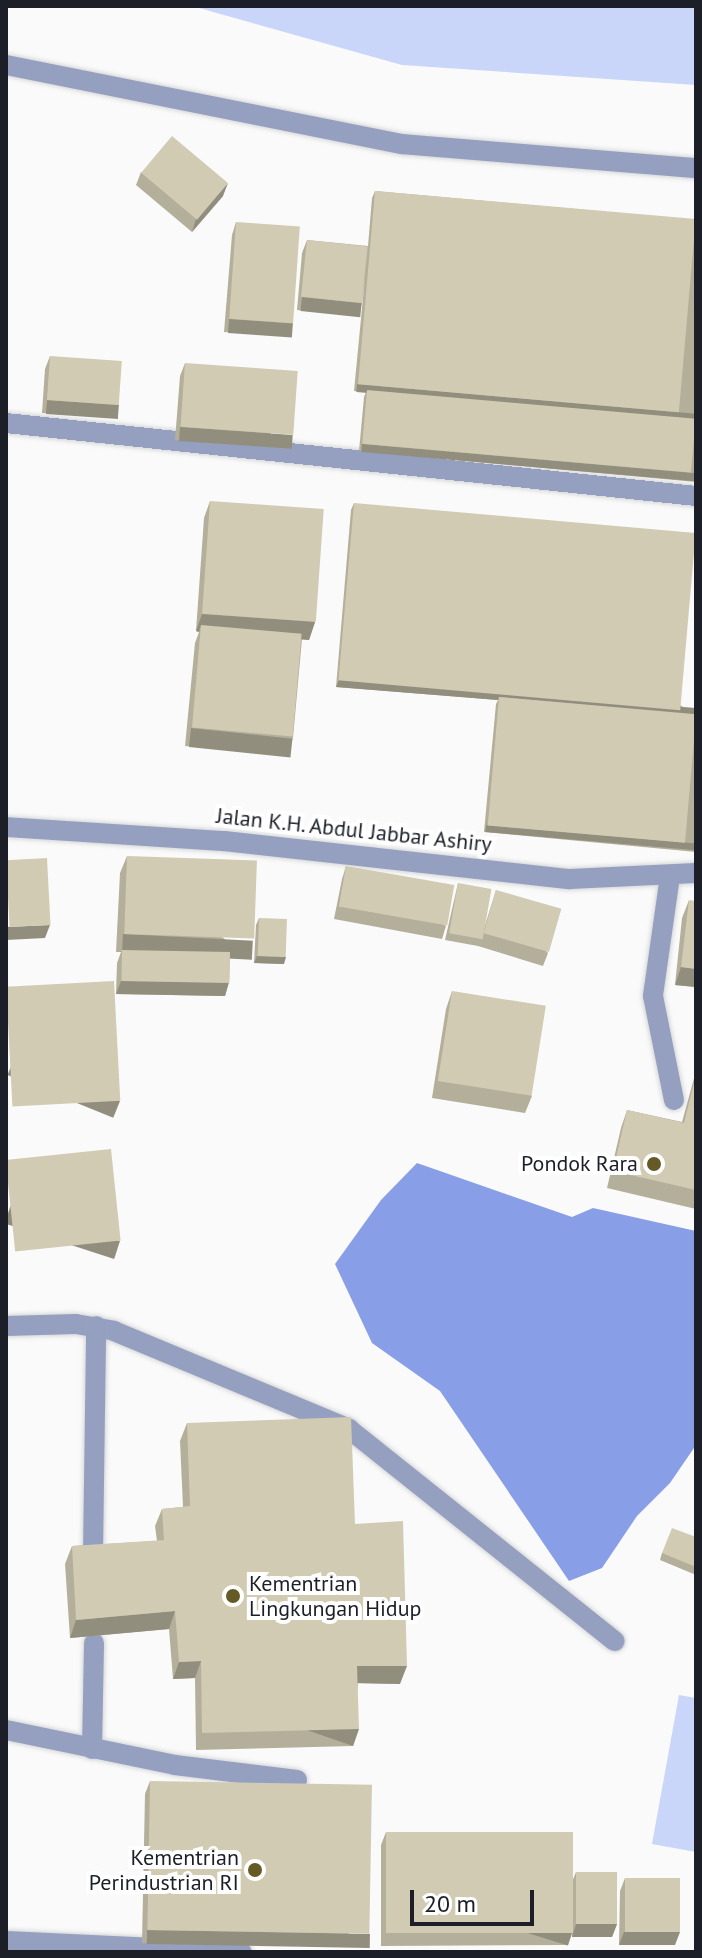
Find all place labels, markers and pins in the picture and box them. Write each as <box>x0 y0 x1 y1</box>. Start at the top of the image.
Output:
place label: Pondok Rara <box>520 1151 638 1177</box>
marker: Pondok Rara <box>645 1155 663 1173</box>
place label: Kementrian Lingkungan Hidup <box>249 1570 421 1622</box>
marker: Kementrian Lingkungan Hidup <box>224 1587 242 1605</box>
place label: Kementrian Perindustrian RI <box>89 1844 239 1896</box>
marker: Kementrian Perindustrian RI <box>246 1861 264 1879</box>

